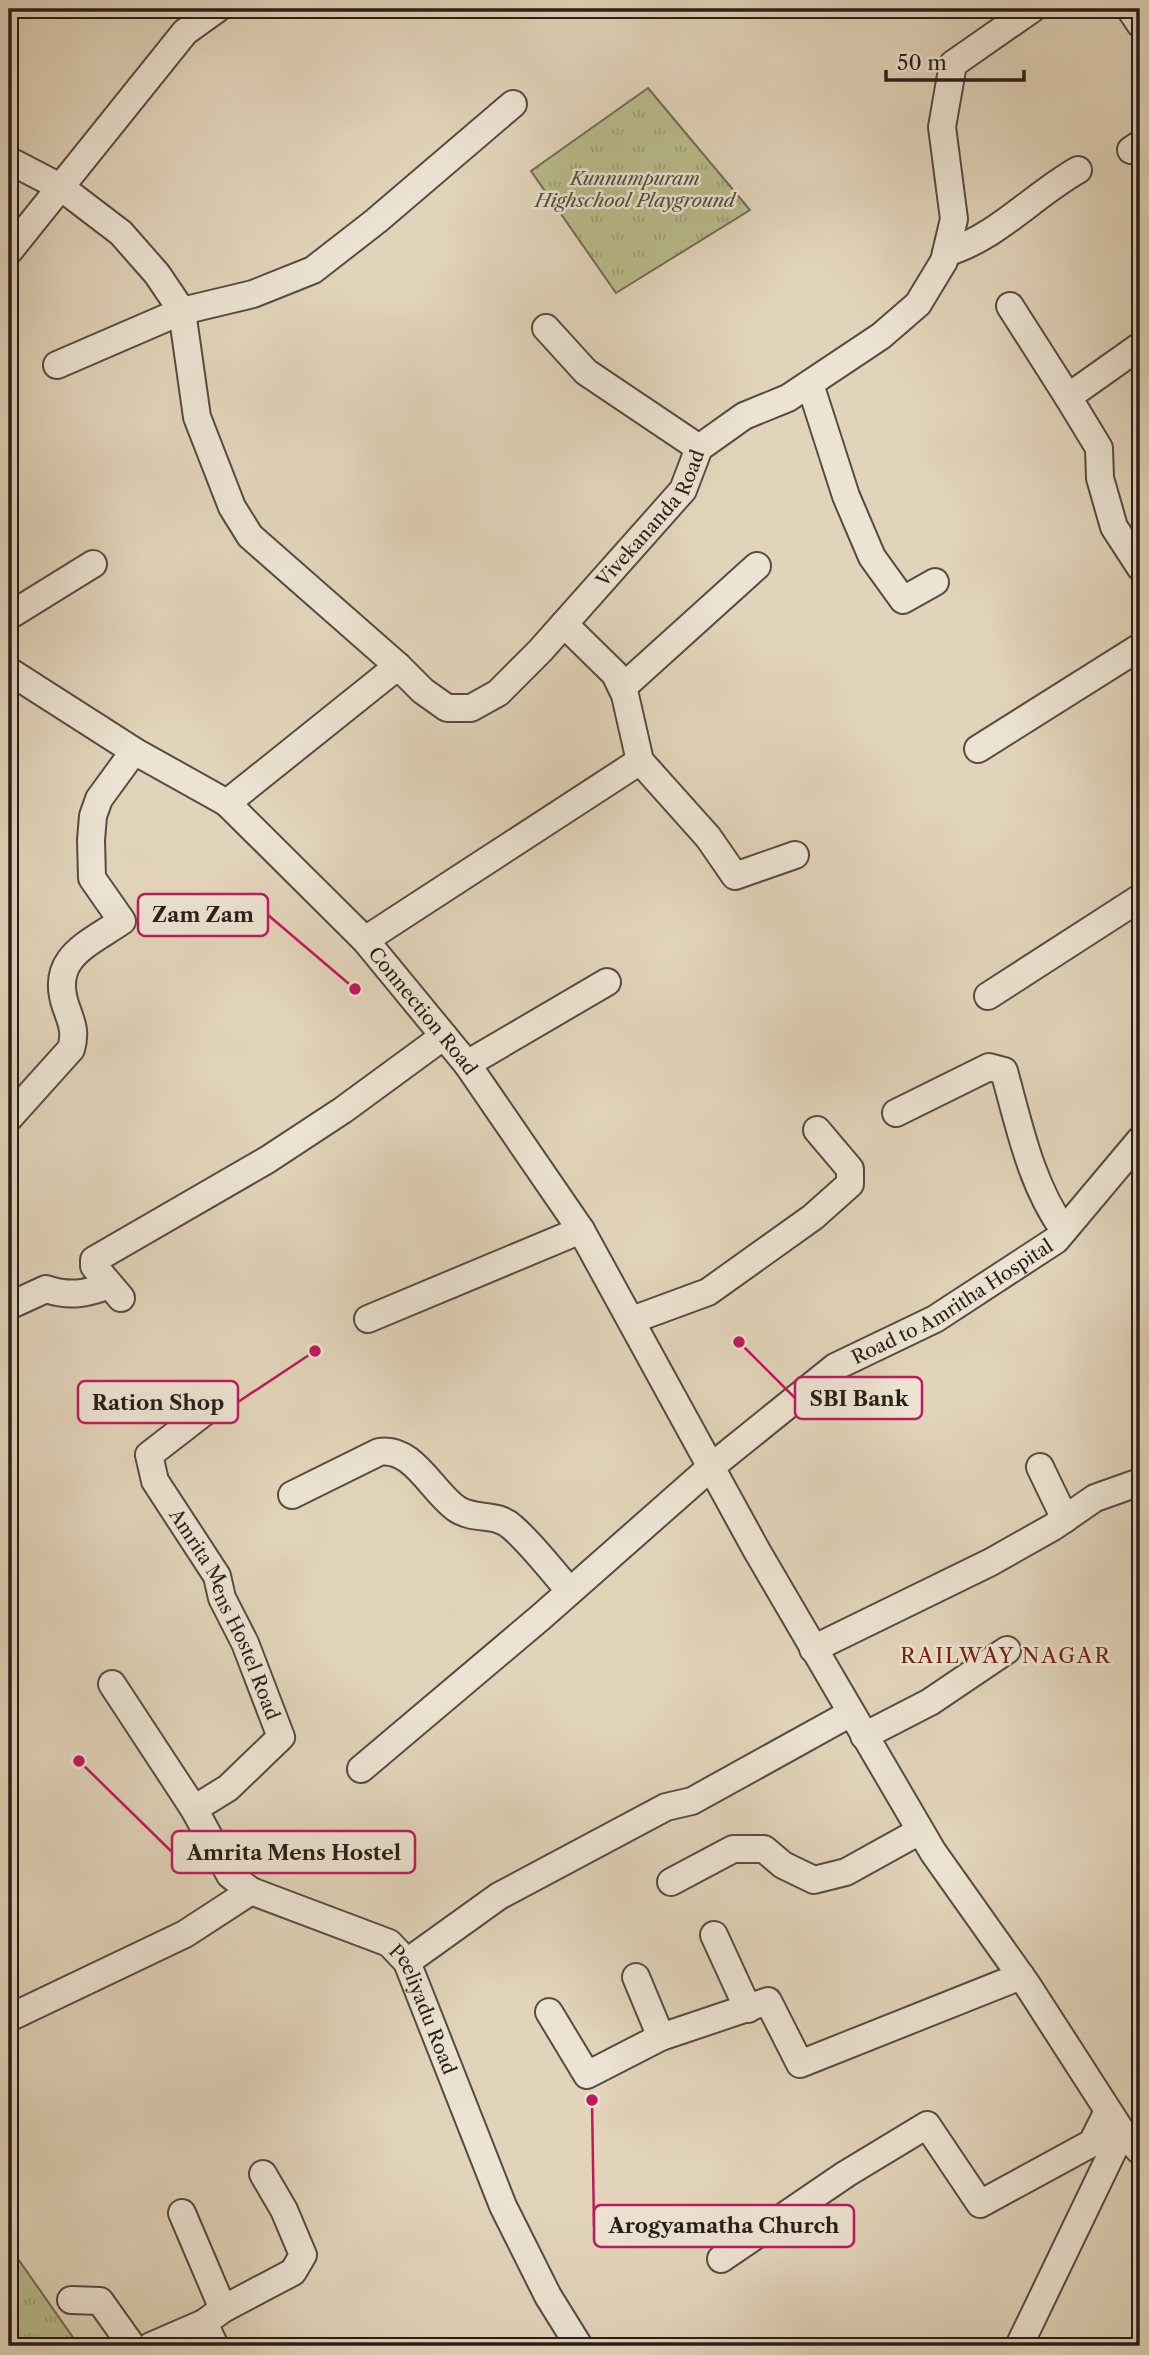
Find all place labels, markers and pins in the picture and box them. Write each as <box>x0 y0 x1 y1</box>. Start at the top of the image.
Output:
callout: Zam Zam <box>138 894 268 936</box>
callout: SBI Bank <box>795 1377 922 1419</box>
callout: Ration Shop <box>78 1381 238 1423</box>
callout: Amrita Mens Hostel <box>172 1831 415 1873</box>
callout: Arogyamatha Church <box>594 2205 854 2247</box>

